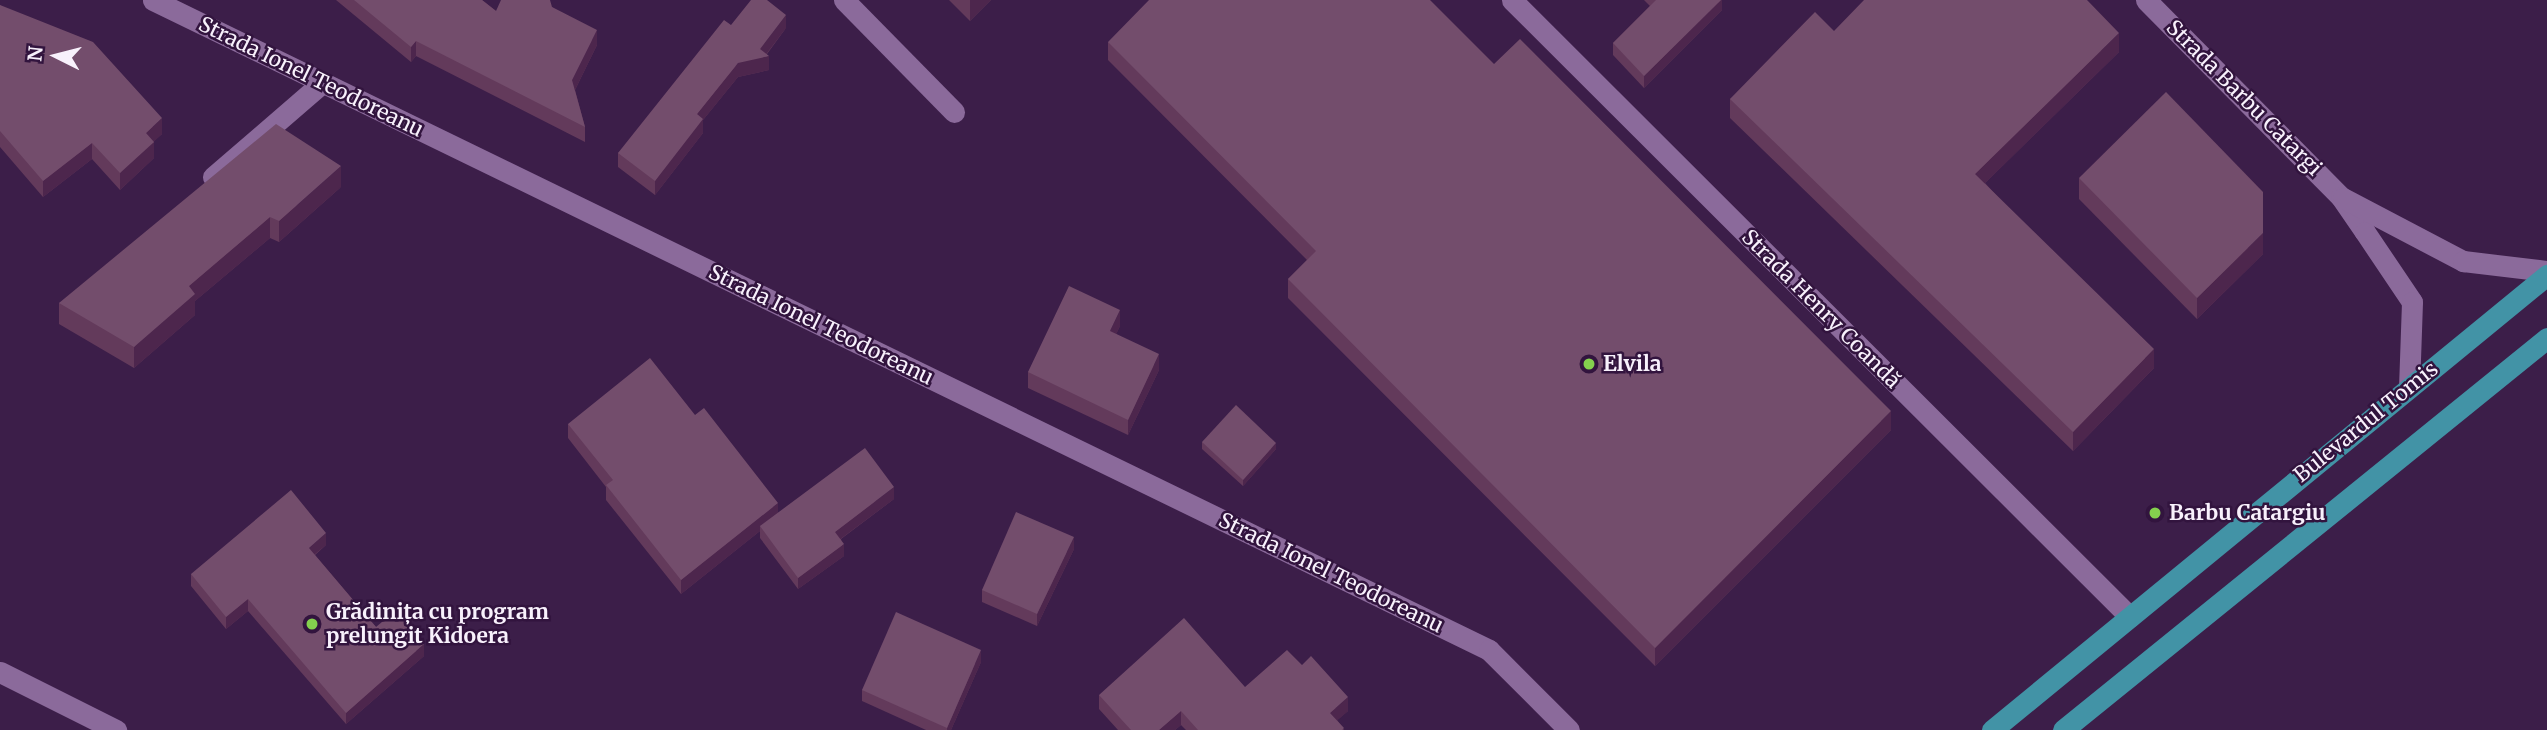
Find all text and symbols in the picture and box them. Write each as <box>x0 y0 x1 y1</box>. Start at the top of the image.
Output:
street label: Strada Ionel Teodoreanu <box>195 12 427 142</box>
street label: Strada Barbu Catargi <box>2161 15 2327 181</box>
north arrow <box>21 21 91 91</box>
text: N <box>22 45 48 63</box>
street label: Strada Henry Coandă <box>1736 224 1906 394</box>
street label: Strada Ionel Teodoreanu <box>705 260 937 390</box>
place label: Elvila <box>1603 351 1661 377</box>
marker: Elvila <box>1581 356 1597 372</box>
street label: Bulevardul Tomis <box>2289 356 2443 488</box>
place label: Barbu Catargiu <box>2169 500 2325 526</box>
marker: Barbu Catargiu <box>2147 505 2163 521</box>
street label: Strada Ionel Teodoreanu <box>1215 508 1447 638</box>
place label: Grădinița cu program prelungit Kidoera <box>326 599 549 649</box>
marker: Grădinița cu program prelungit Kidoera <box>304 616 320 632</box>

